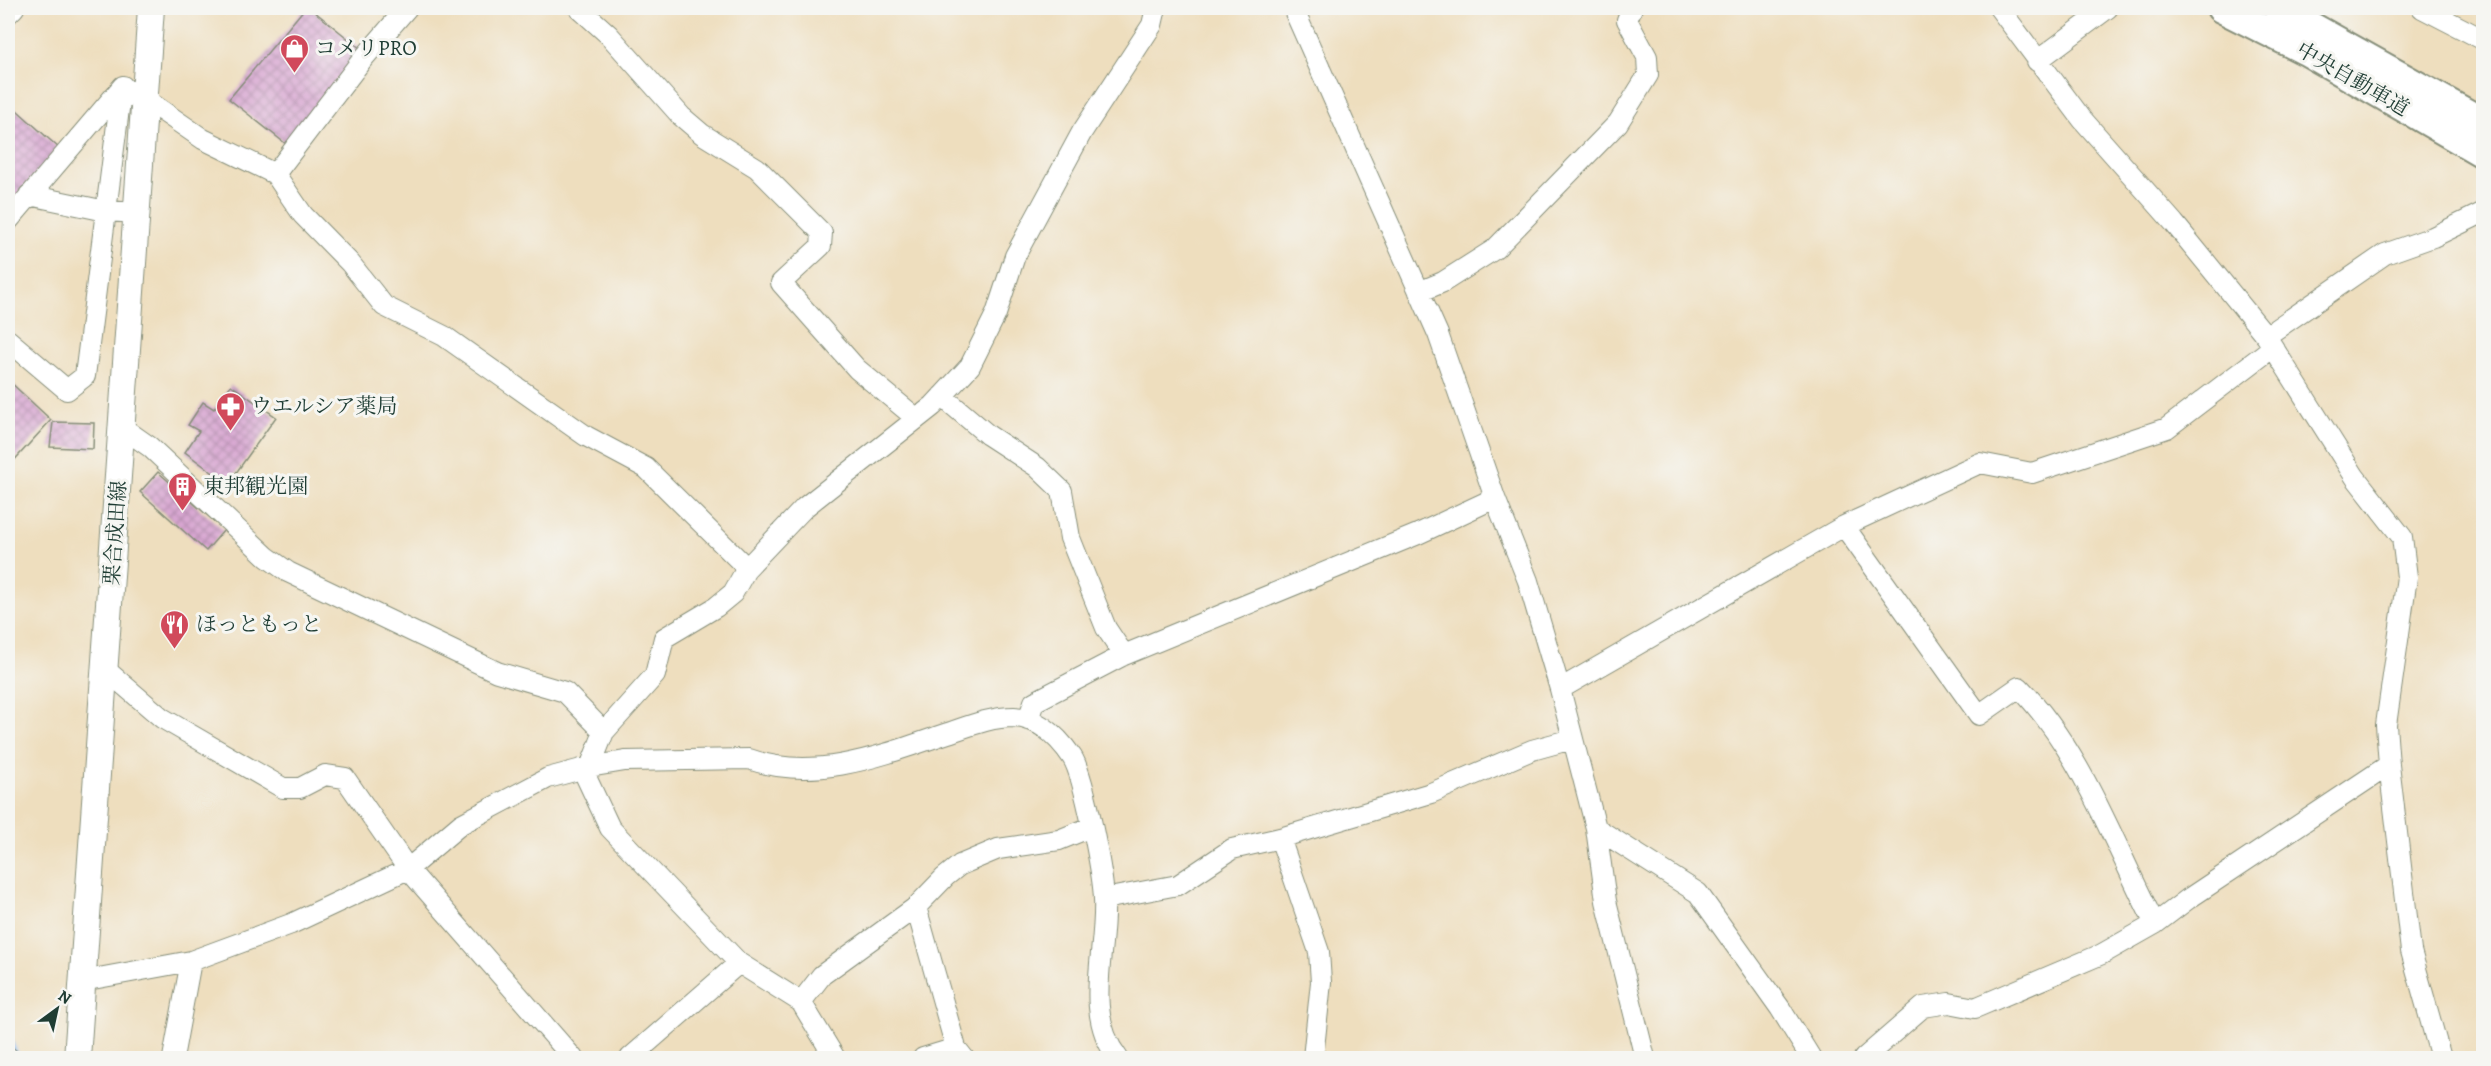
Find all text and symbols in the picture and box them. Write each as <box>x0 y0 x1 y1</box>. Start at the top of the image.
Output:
shop icon: コメリPRO <box>278 32 310 74</box>
place label: コメリPRO <box>315 34 417 62</box>
street label: 中央自動車道 <box>2291 35 2415 123</box>
pharmacy icon: ウエルシア薬局 <box>214 390 246 432</box>
place label: ウエルシア薬局 <box>251 392 397 420</box>
building icon: 東邦観光園 <box>166 470 198 512</box>
place label: 東邦観光園 <box>203 472 308 500</box>
street label: 栗合成田線 <box>97 480 133 586</box>
restaurant icon: ほっともっと <box>159 608 191 650</box>
place label: ほっともっと <box>196 610 322 638</box>
north arrow <box>27 979 87 1039</box>
text: N <box>54 985 76 1010</box>

